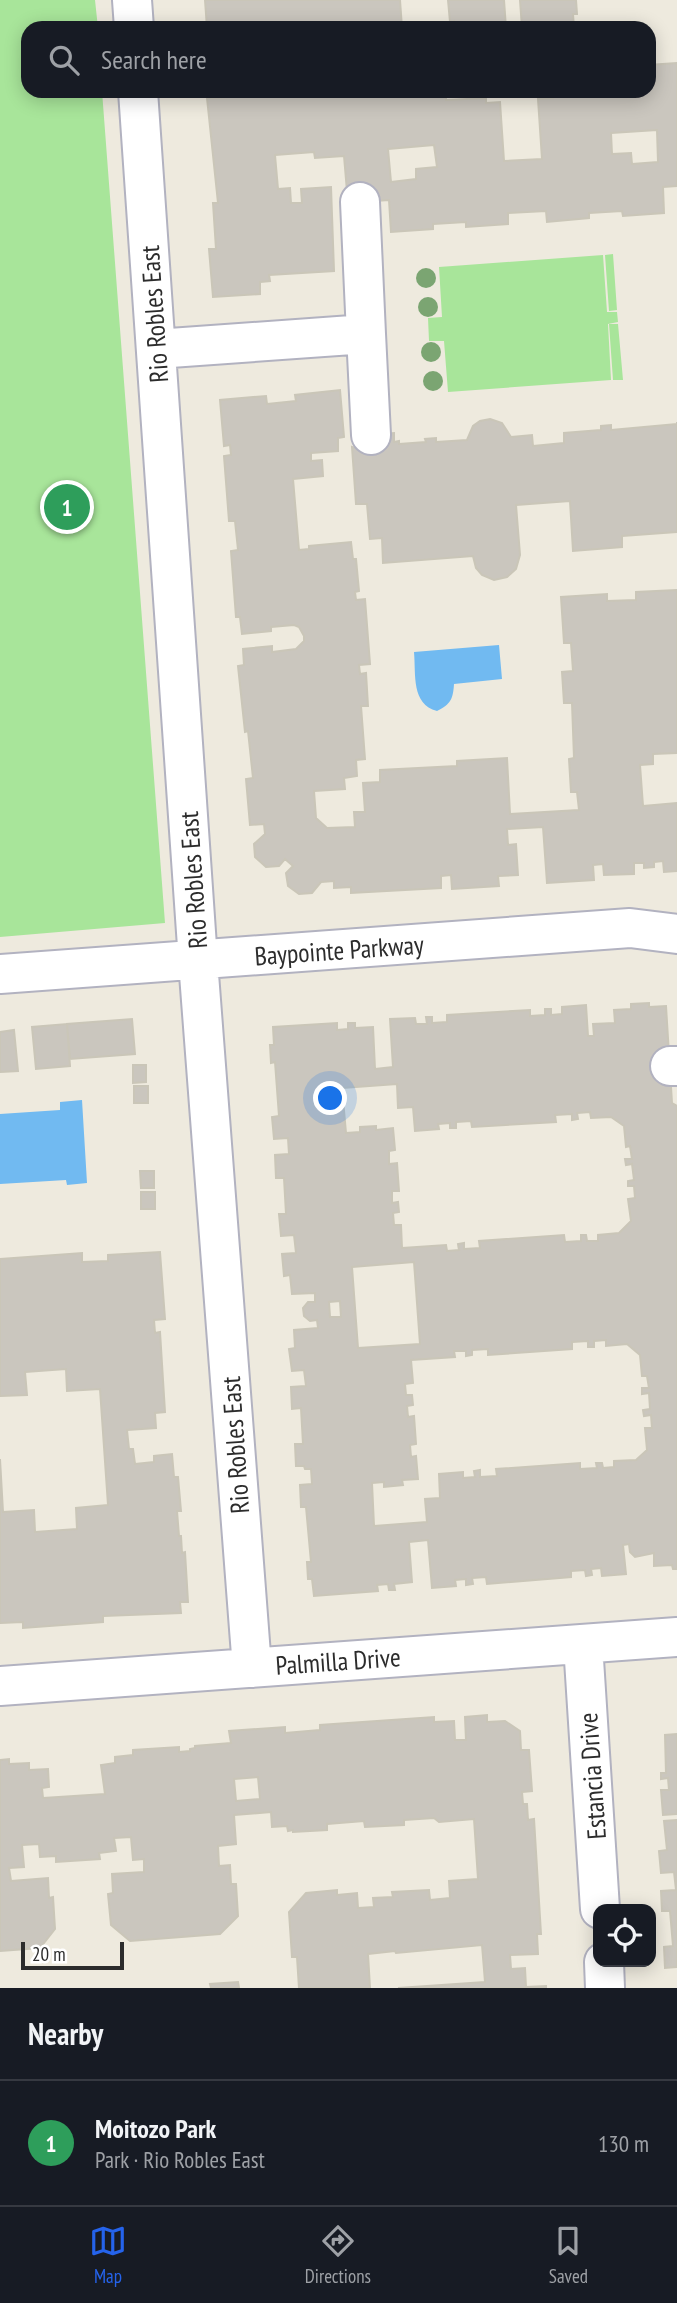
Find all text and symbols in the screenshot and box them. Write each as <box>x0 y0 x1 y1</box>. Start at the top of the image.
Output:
search box <box>21 21 656 98</box>
icon: search <box>45 41 83 79</box>
text: Search here <box>101 43 207 76</box>
street label: Rio Robles East <box>133 244 175 384</box>
pin: 1 <box>44 481 90 533</box>
street label: Rio Robles East <box>172 810 214 950</box>
street label: Baypointe Parkway <box>253 928 425 972</box>
your location <box>313 1081 347 1115</box>
street label: Rio Robles East <box>214 1375 256 1515</box>
street label: Palmilla Drive <box>274 1640 402 1682</box>
street label: Estancia Drive <box>571 1712 613 1840</box>
map controls <box>593 1904 656 1967</box>
button: locate <box>593 1904 656 1967</box>
scale bar <box>21 1939 124 1971</box>
text: 20 m <box>32 1942 66 1966</box>
text: Nearby <box>28 2014 103 2053</box>
text: Moitozo Park <box>95 2112 216 2145</box>
text: 1 <box>46 2129 57 2158</box>
text: 130 m <box>598 2129 649 2158</box>
text: Park · Rio Robles East <box>95 2145 265 2174</box>
tab: Map <box>89 2222 127 2288</box>
tab: Directions <box>305 2222 371 2288</box>
tab: Saved <box>549 2222 588 2288</box>

